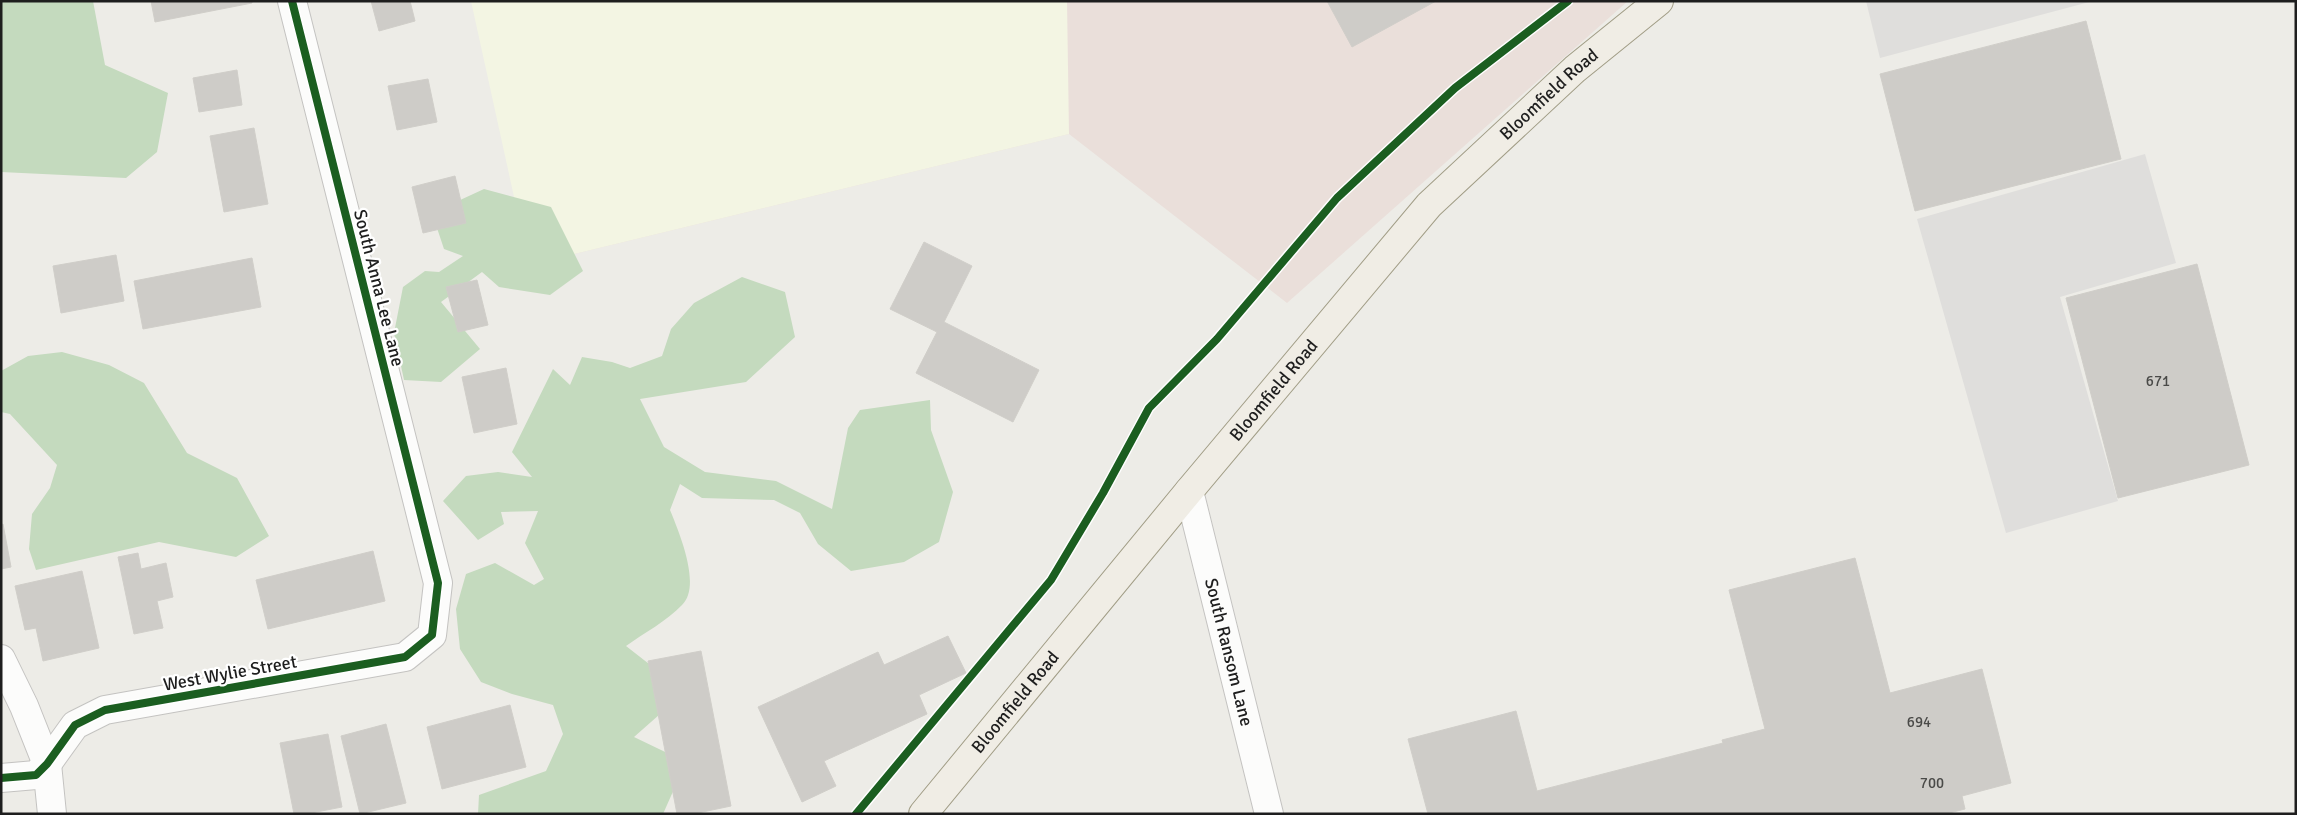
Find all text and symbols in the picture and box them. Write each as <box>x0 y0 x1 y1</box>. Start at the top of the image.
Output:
street label: Bloomfield Road <box>1495 44 1603 145</box>
street label: South Anna Lee Lane <box>349 207 409 369</box>
street label: Bloomfield Road <box>1225 335 1322 445</box>
house number: 671 <box>2146 372 2170 390</box>
street label: South Ransom Lane <box>1200 576 1258 728</box>
street label: Bloomfield Road <box>967 647 1064 758</box>
street label: West Wylie Street <box>161 650 299 696</box>
house number: 694 <box>1907 713 1931 731</box>
house number: 700 <box>1920 774 1944 792</box>

